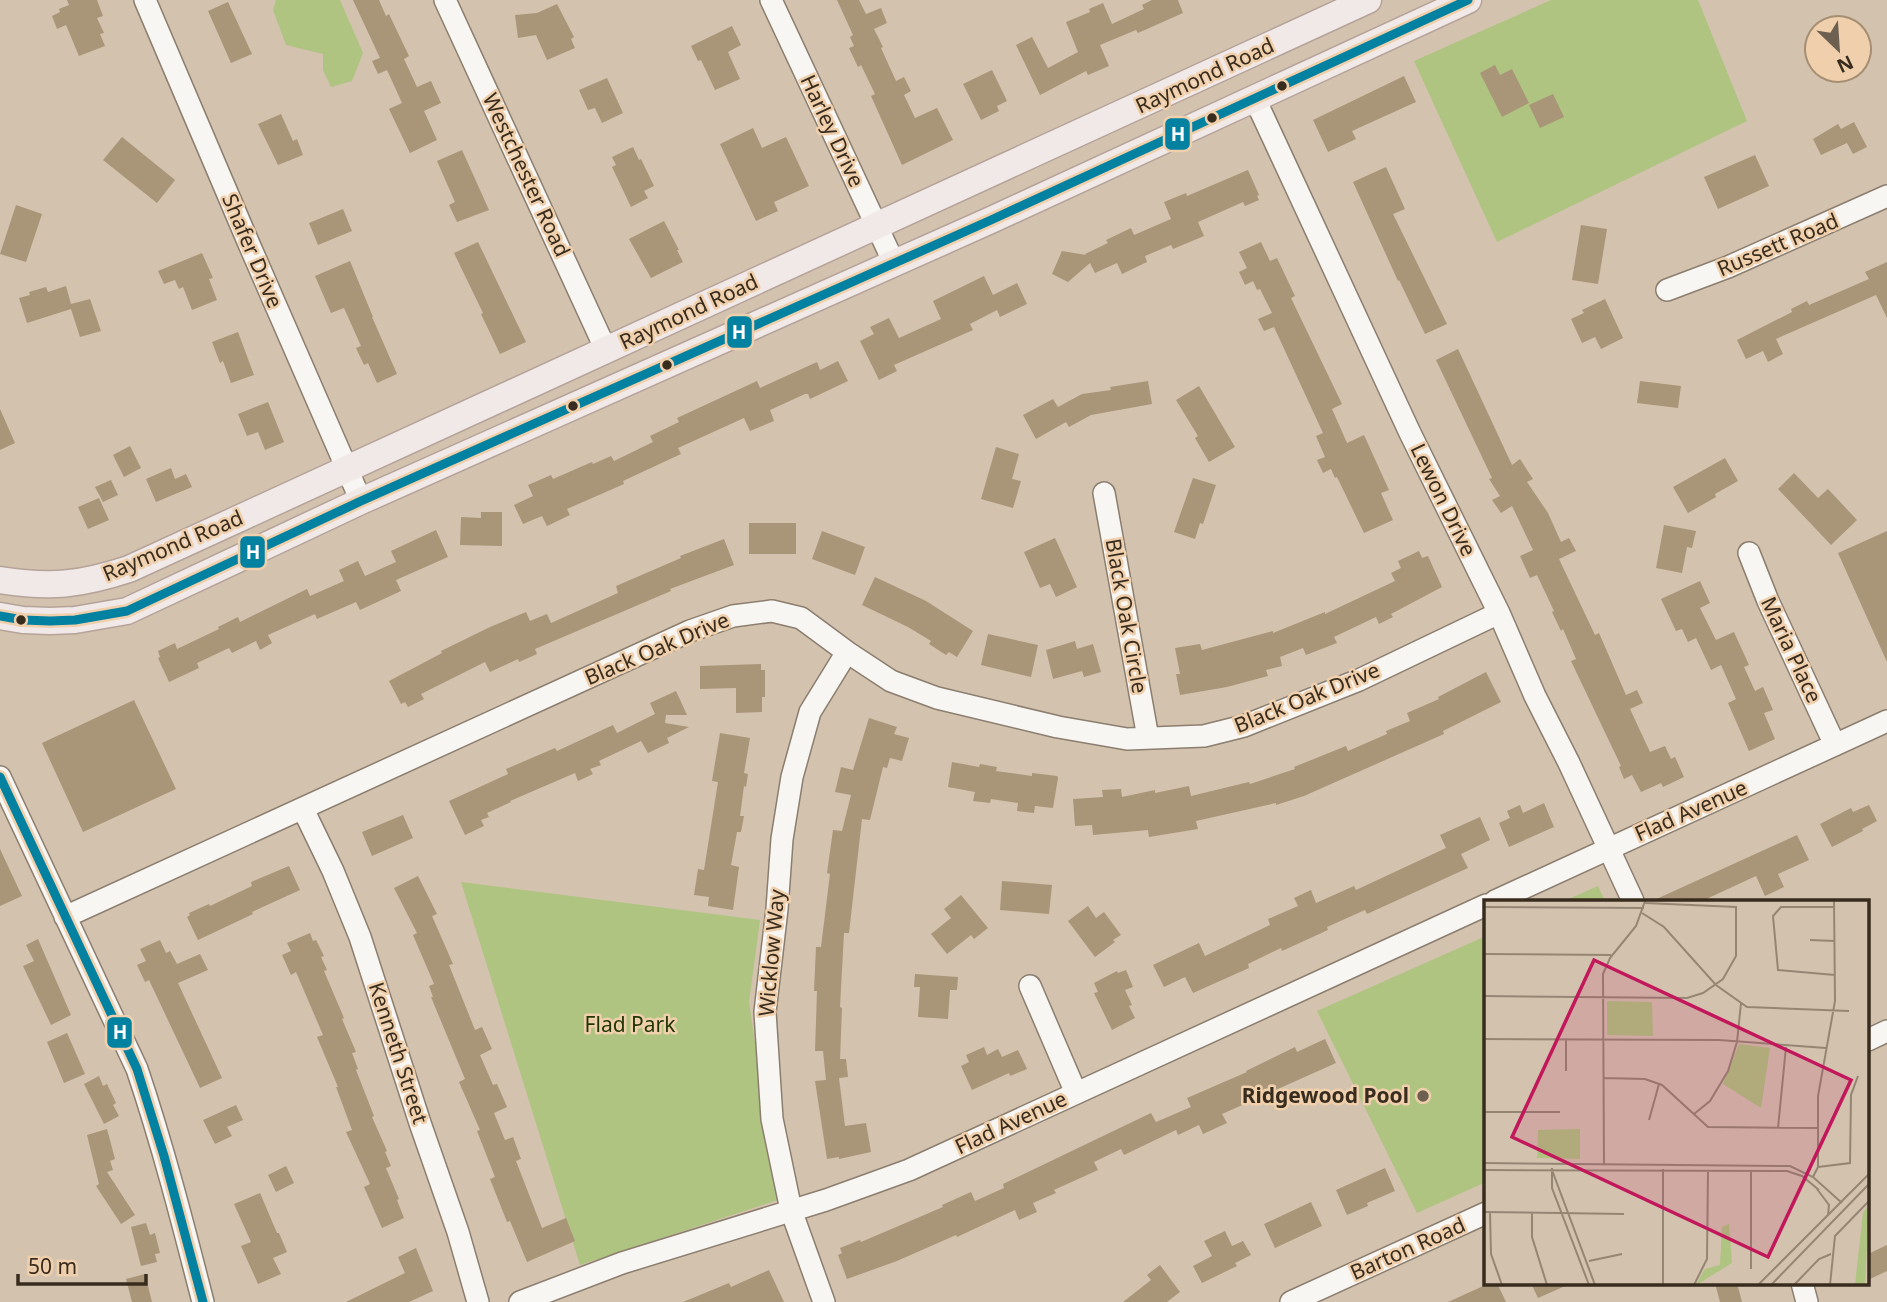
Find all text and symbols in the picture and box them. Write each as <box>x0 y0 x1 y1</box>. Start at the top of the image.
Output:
north arrow <box>1803 14 1873 84</box>
street label: Raymond Road <box>1131 31 1278 119</box>
text: N <box>1833 49 1858 79</box>
street label: Harley Drive <box>795 70 871 191</box>
unlabelled marker <box>1275 79 1289 93</box>
street label: Westchester Road <box>477 88 577 261</box>
unlabelled marker <box>1205 111 1219 125</box>
line badge: H <box>1164 117 1191 151</box>
text: H <box>1171 121 1185 147</box>
street label: Shafer Drive <box>216 189 290 312</box>
street label: Russett Road <box>1713 206 1842 282</box>
street label: Raymond Road <box>615 267 762 355</box>
line badge: H <box>726 315 753 349</box>
text: H <box>732 319 746 345</box>
unlabelled marker <box>660 358 674 372</box>
unlabelled marker <box>566 399 580 413</box>
street label: Lewon Drive <box>1405 439 1483 561</box>
street label: Raymond Road <box>98 503 247 587</box>
line badge: H <box>239 535 266 569</box>
street label: Black Oak Circle <box>1100 536 1154 695</box>
text: H <box>246 539 260 565</box>
street label: Maria Place <box>1755 592 1829 707</box>
street label: Black Oak Drive <box>580 605 733 691</box>
unlabelled marker <box>14 613 28 627</box>
street label: Black Oak Drive <box>1230 655 1383 739</box>
street label: Flad Avenue <box>1630 773 1751 847</box>
street label: Wicklow Way <box>752 888 791 1018</box>
inset map <box>1484 900 1870 1284</box>
street label: Kenneth Street <box>363 978 435 1127</box>
park label: Flad Park <box>585 1010 676 1038</box>
line badge: H <box>106 1016 133 1049</box>
text: H <box>113 1019 127 1045</box>
place label: Ridgewood Pool <box>1242 1081 1409 1109</box>
street label: Flad Avenue <box>950 1084 1071 1160</box>
marker: Ridgewood Pool <box>1415 1088 1431 1104</box>
street label: Barton Road <box>1346 1210 1470 1286</box>
scale bar <box>18 1242 145 1286</box>
text: 50 m <box>28 1252 77 1280</box>

